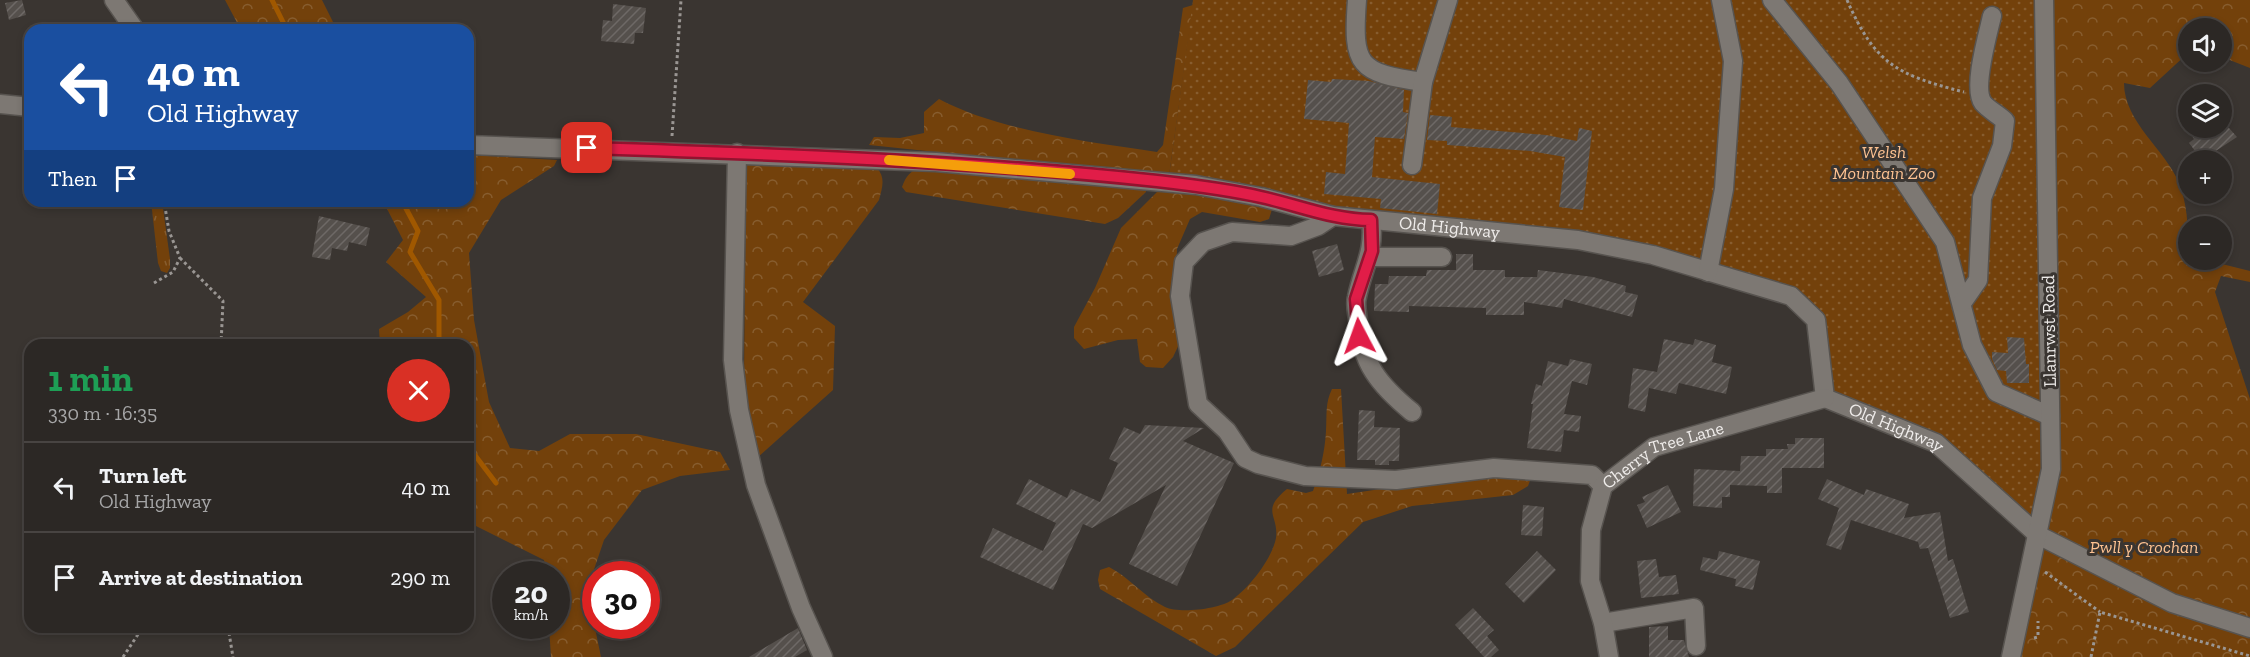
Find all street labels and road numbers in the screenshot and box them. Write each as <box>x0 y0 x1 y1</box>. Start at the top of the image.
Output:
street label: Old Highway <box>1398 212 1502 243</box>
street label: Llanrwst Road <box>2037 275 2061 387</box>
street label: Old Highway <box>1846 398 1950 457</box>
street label: Cherry Tree Lane <box>1598 417 1726 494</box>

